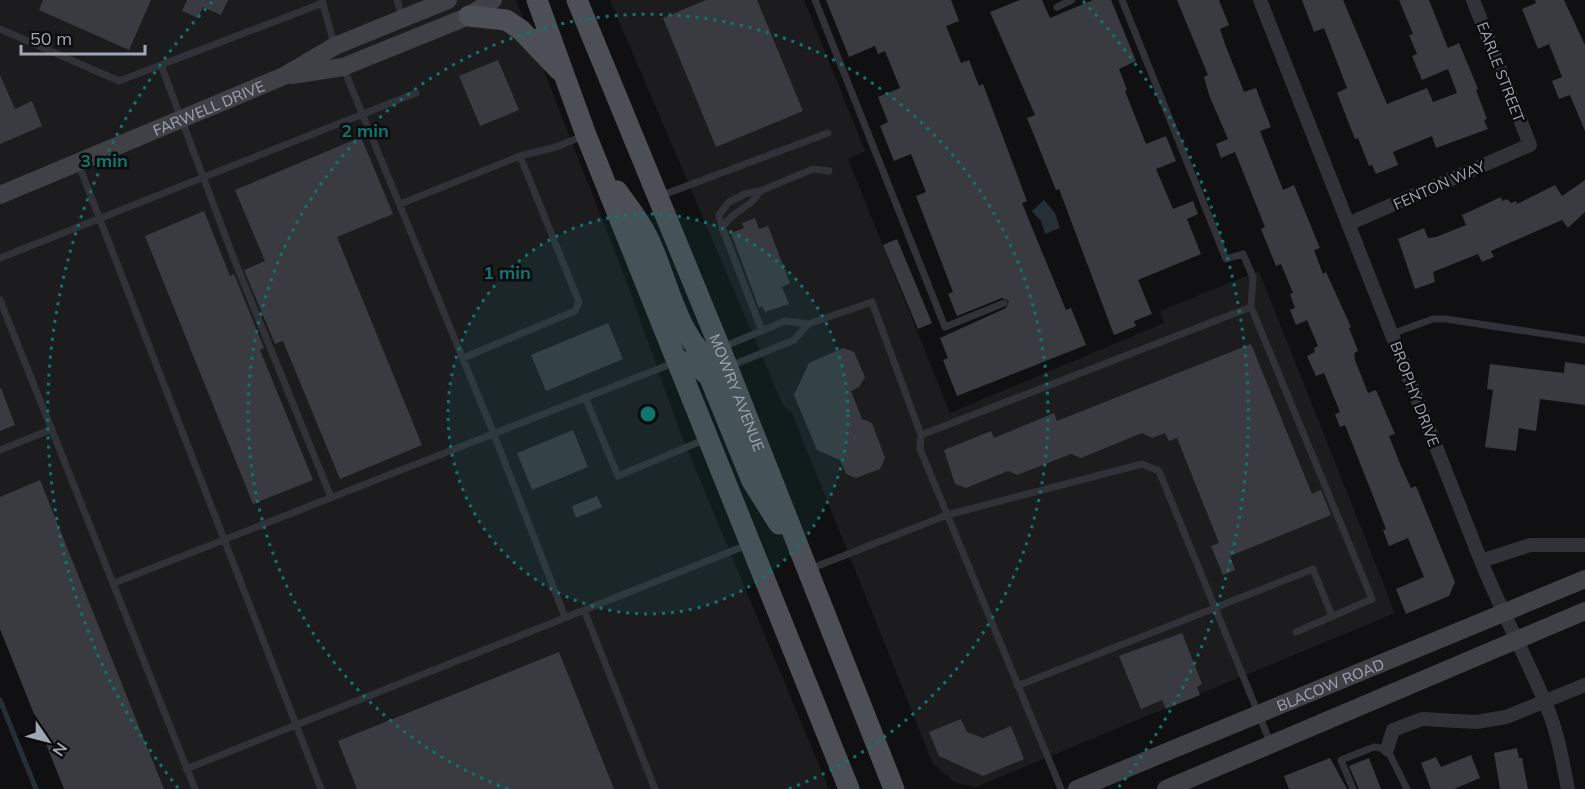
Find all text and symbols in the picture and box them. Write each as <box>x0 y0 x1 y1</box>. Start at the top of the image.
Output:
scale bar <box>21 18 146 56</box>
street label: EARLE STREET <box>1473 19 1529 125</box>
text: 50 m <box>30 27 72 50</box>
street label: FARWELL DRIVE <box>150 76 267 140</box>
text: 2 min <box>341 119 389 142</box>
text: 3 min <box>80 149 128 172</box>
street label: FENTON WAY <box>1390 156 1489 214</box>
text: 1 min <box>483 261 531 284</box>
street label: MOWRY AVENUE <box>706 331 769 454</box>
street label: BROPHY DRIVE <box>1386 339 1444 449</box>
centre of rings <box>638 404 658 424</box>
street label: BLACOW ROAD <box>1274 654 1387 715</box>
north arrow <box>18 711 78 771</box>
text: N <box>49 739 72 760</box>

